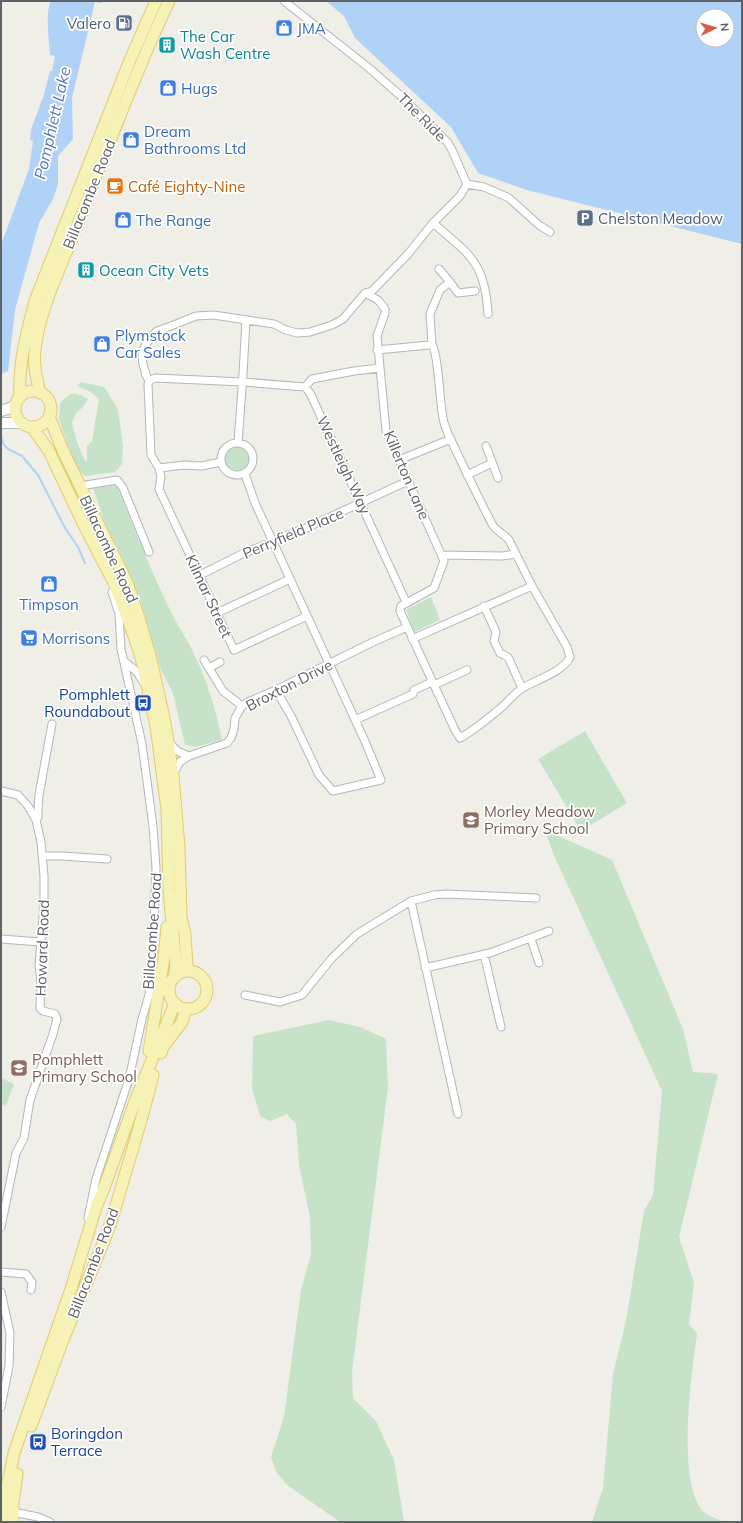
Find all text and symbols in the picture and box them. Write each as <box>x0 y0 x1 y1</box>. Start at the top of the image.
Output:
north arrow <box>695 8 735 48</box>
fuel station icon: Valero <box>114 13 134 33</box>
place label: Valero <box>67 14 111 33</box>
shop icon: JMA <box>274 18 294 38</box>
place label: JMA <box>297 19 326 38</box>
text: N <box>718 22 732 32</box>
place label: The Car Wash Centre <box>180 27 270 63</box>
building icon: The Car Wash Centre <box>157 35 177 55</box>
water label: Pomphlett Lake <box>29 64 75 181</box>
shop icon: Hugs <box>158 78 178 98</box>
place label: Hugs <box>181 79 218 98</box>
street label: The Ride <box>394 89 450 145</box>
place label: Dream Bathrooms Ltd <box>144 122 246 158</box>
shop icon: Dream Bathrooms Ltd <box>121 130 141 150</box>
street label: Billacombe Road <box>58 136 120 252</box>
cafe icon: Café Eighty-Nine <box>105 176 125 196</box>
place label: Café Eighty-Nine <box>128 177 245 196</box>
parking icon: Chelston Meadow <box>575 208 595 228</box>
place label: Chelston Meadow <box>598 209 723 228</box>
shop icon: The Range <box>113 210 133 230</box>
place label: The Range <box>136 211 211 230</box>
building icon: Ocean City Vets <box>76 260 96 280</box>
place label: Ocean City Vets <box>99 261 209 280</box>
place label: Plymstock Car Sales <box>115 326 186 362</box>
shop icon: Plymstock Car Sales <box>92 334 112 354</box>
street label: Westleigh Way <box>313 413 375 517</box>
street label: Killerton Lane <box>380 428 434 522</box>
street label: Billacombe Road <box>76 492 142 606</box>
street label: Perryfield Place <box>240 503 346 563</box>
street label: Kilmar Street <box>181 551 237 641</box>
shop icon: Timpson <box>39 574 59 594</box>
place label: Timpson <box>19 595 79 614</box>
supermarket icon: Morrisons <box>19 628 39 648</box>
place label: Morrisons <box>42 629 110 648</box>
street label: Broxton Drive <box>243 655 335 715</box>
place label: Pomphlett Roundabout <box>44 685 130 721</box>
bus stop icon: Pomphlett Roundabout <box>133 693 153 713</box>
place label: Morley Meadow Primary School <box>484 802 595 838</box>
school or university icon: Morley Meadow Primary School <box>461 810 481 830</box>
street label: Billacombe Road <box>138 872 166 990</box>
street label: Howard Road <box>31 899 53 997</box>
place label: Pomphlett Primary School <box>32 1050 137 1086</box>
school or university icon: Pomphlett Primary School <box>9 1058 29 1078</box>
street label: Billacombe Road <box>63 1205 123 1321</box>
place label: Boringdon Terrace <box>51 1424 123 1460</box>
bus stop icon: Boringdon Terrace <box>28 1432 48 1452</box>

